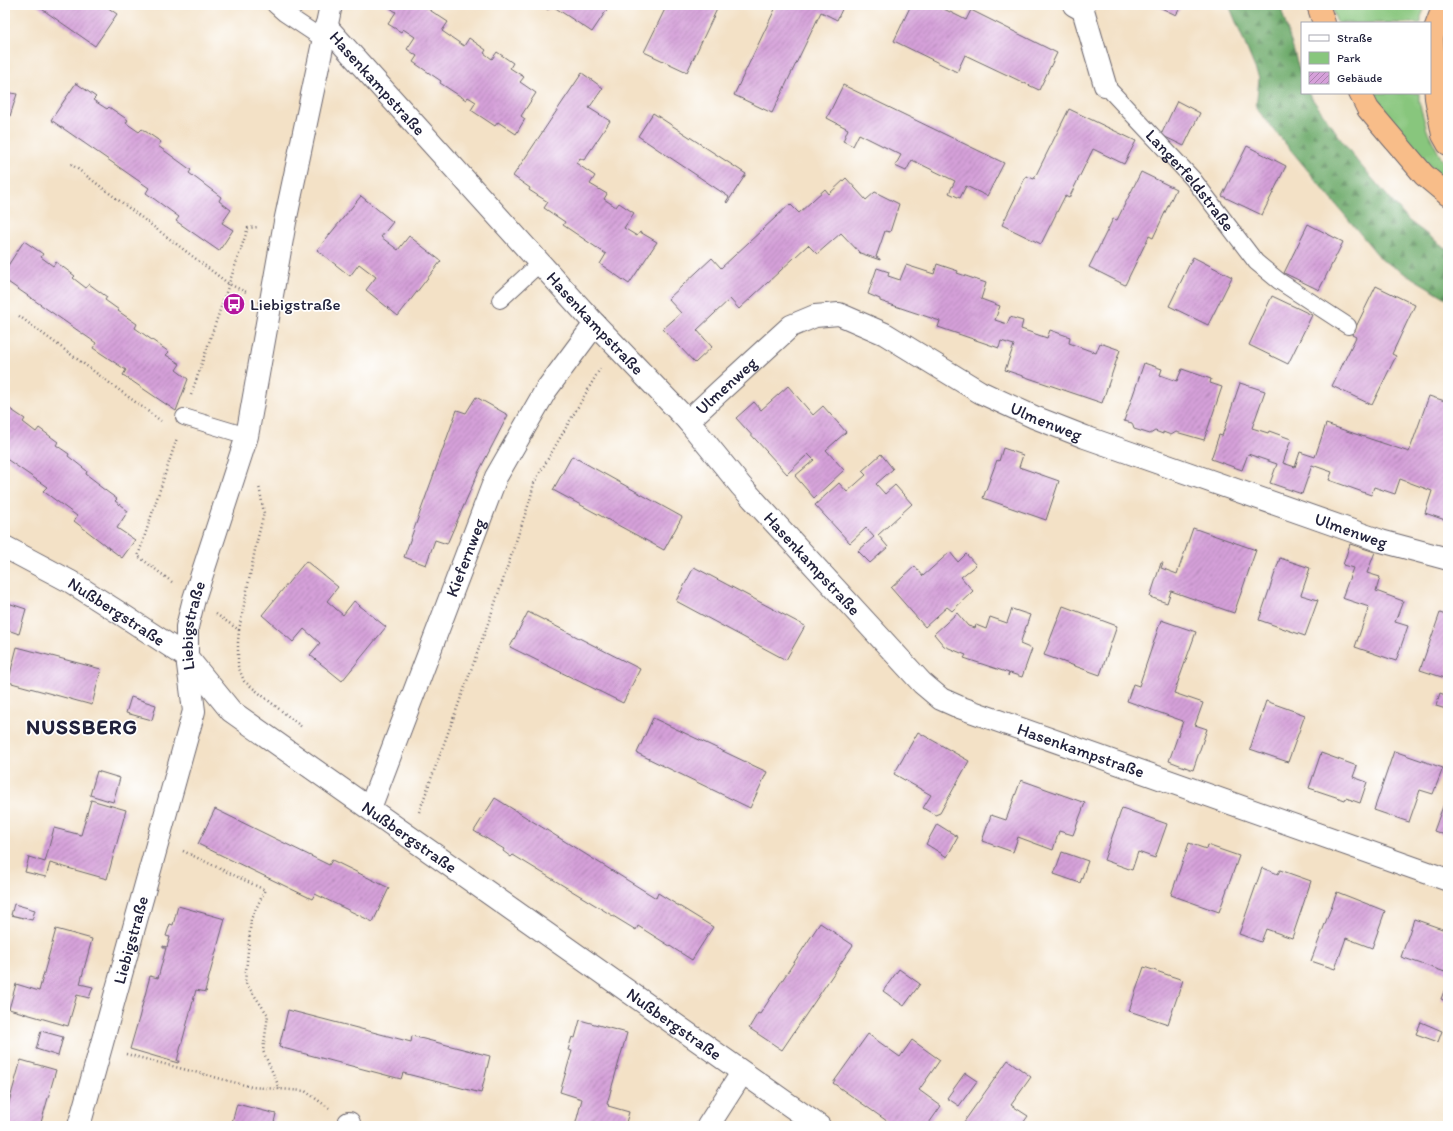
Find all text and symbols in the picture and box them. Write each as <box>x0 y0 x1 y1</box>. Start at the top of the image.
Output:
legend <box>1301 22 1431 94</box>
street label: Hasenkampstraße <box>325 27 430 139</box>
text: Straße <box>1337 31 1372 45</box>
text: Park <box>1337 51 1361 65</box>
text: Gebäude <box>1337 71 1382 85</box>
street label: Langerfeldstraße <box>1142 125 1239 235</box>
street label: Hasenkampstraße <box>543 267 648 379</box>
bus stop icon: Liebigstraße <box>221 291 247 317</box>
place label: Liebigstraße <box>250 294 341 314</box>
street label: Ulmenweg <box>691 352 761 419</box>
street label: Ulmenweg <box>1007 397 1085 445</box>
street label: Hasenkampstraße <box>760 508 865 619</box>
street label: Ulmenweg <box>1312 508 1390 552</box>
street label: Kiefernweg <box>441 515 489 600</box>
street label: Nußbergstraße <box>64 573 169 650</box>
street label: Liebigstraße <box>177 578 209 672</box>
district label: NUSSBERG <box>26 714 138 739</box>
street label: Hasenkampstraße <box>1015 718 1147 782</box>
street label: Nußbergstraße <box>358 797 461 877</box>
street label: Liebigstraße <box>109 894 152 986</box>
street label: Nußbergstraße <box>623 984 726 1064</box>

